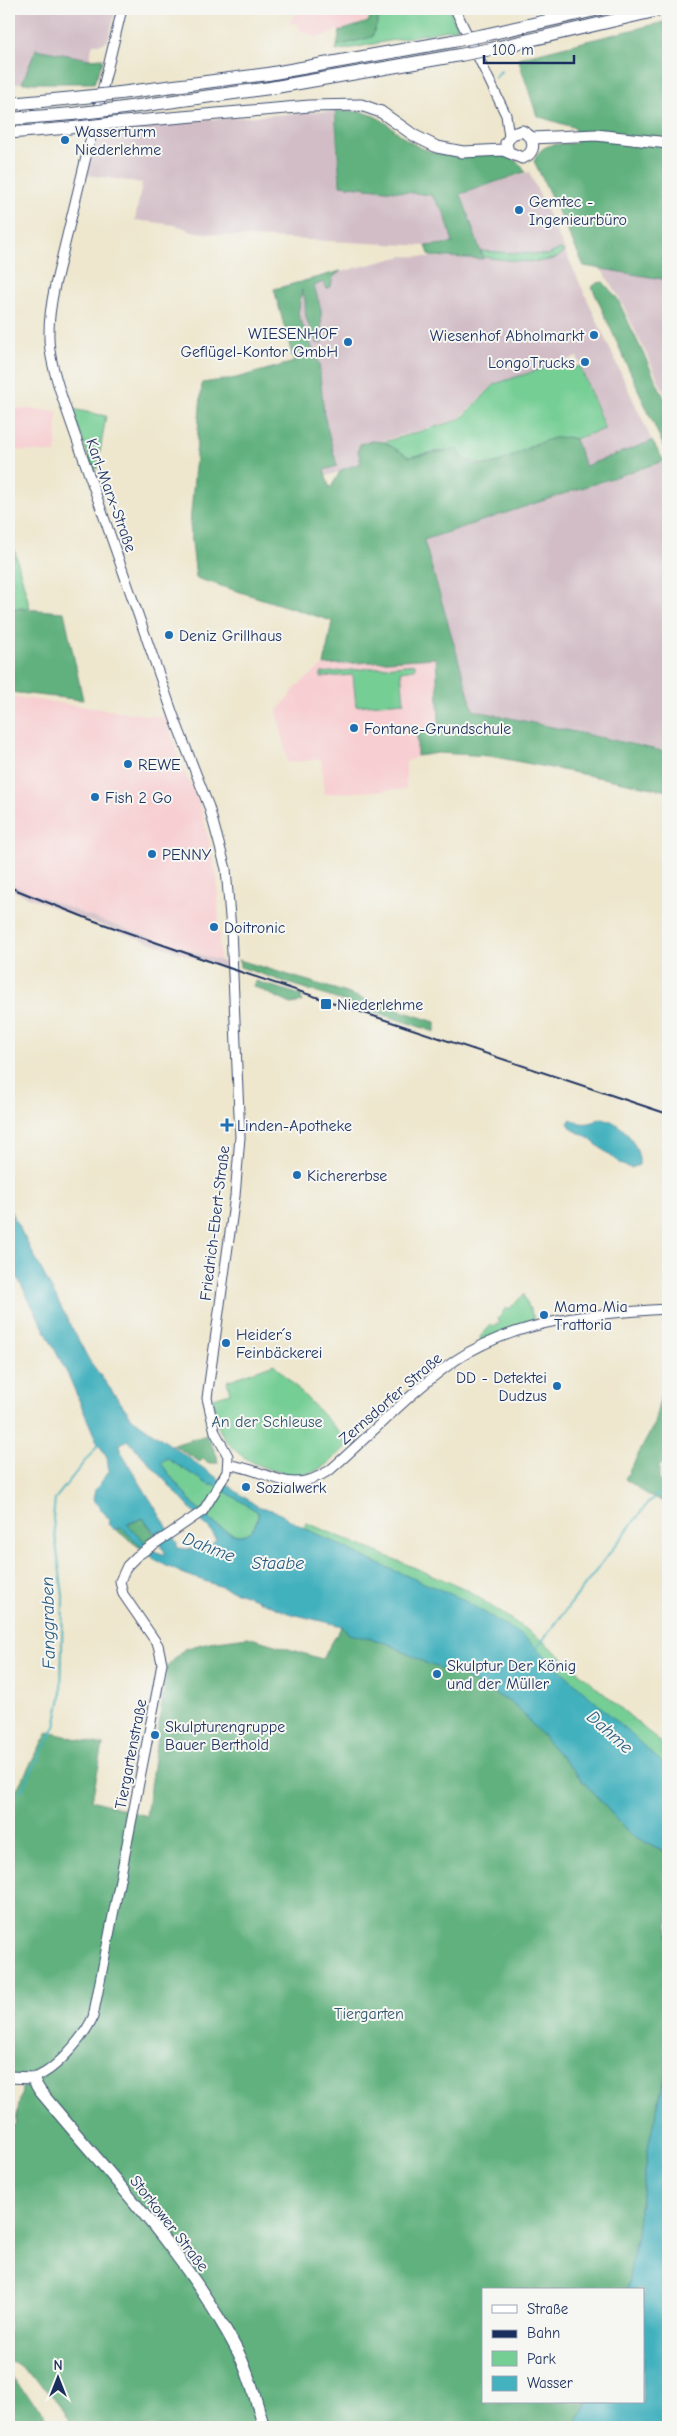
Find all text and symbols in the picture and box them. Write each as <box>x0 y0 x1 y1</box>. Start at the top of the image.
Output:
scale bar <box>484 32 574 64</box>
text: 100 m <box>492 41 534 59</box>
place label: Wasserturm Niederlehme <box>75 123 161 159</box>
marker: Wasserturm Niederlehme <box>59 134 71 146</box>
place label: Gemtec - Ingenieurbüro <box>529 193 627 229</box>
marker: Gemtec - Ingenieurbüro <box>513 204 525 216</box>
place label: WIESENHOF Geflügel-Kontor GmbH <box>181 325 339 361</box>
place label: Wiesenhof Abholmarkt <box>430 327 584 345</box>
marker: Wiesenhof Abholmarkt <box>588 329 600 341</box>
marker: WIESENHOF Geflügel-Kontor GmbH <box>342 336 354 348</box>
place label: LongoTrucks <box>488 354 575 372</box>
marker: LongoTrucks <box>579 356 591 368</box>
street label: Karl-Marx-Straße <box>82 436 140 555</box>
place label: Deniz Grillhaus <box>179 627 282 645</box>
marker: Deniz Grillhaus <box>163 629 175 641</box>
place label: Fontane-Grundschule <box>364 720 511 738</box>
marker: Fontane-Grundschule <box>348 722 360 734</box>
place label: REWE <box>138 756 181 774</box>
marker: REWE <box>122 758 134 770</box>
place label: Fish 2 Go <box>105 789 172 807</box>
marker: Fish 2 Go <box>89 791 101 803</box>
place label: PENNY <box>162 846 212 864</box>
marker: PENNY <box>146 848 158 860</box>
place label: Doitronic <box>224 919 286 937</box>
marker: Doitronic <box>208 921 220 933</box>
place label: Niederlehme <box>337 996 423 1014</box>
marker: Niederlehme <box>319 997 333 1011</box>
place label: Linden-Apotheke <box>237 1117 352 1135</box>
marker: Linden-Apotheke <box>221 1119 233 1131</box>
street label: Friedrich-Ebert-Straße <box>197 1145 233 1302</box>
place label: Kichererbse <box>307 1167 387 1185</box>
marker: Kichererbse <box>291 1169 303 1181</box>
place label: Mama Mia Trattoria <box>554 1298 628 1334</box>
marker: Mama Mia Trattoria <box>538 1309 550 1321</box>
place label: Heider´s Feinbäckerei <box>236 1326 322 1362</box>
marker: Heider´s Feinbäckerei <box>220 1337 232 1349</box>
street label: Zernsdorfer Straße <box>336 1349 446 1448</box>
place label: DD - Detektei Dudzus <box>456 1369 547 1405</box>
marker: DD - Detektei Dudzus <box>551 1380 563 1392</box>
park label: An der Schleuse <box>211 1413 323 1431</box>
place label: Sozialwerk <box>256 1479 327 1497</box>
marker: Sozialwerk <box>240 1481 252 1493</box>
water label: Dahme <box>180 1528 238 1567</box>
water label: Staabe <box>252 1553 304 1574</box>
water label: Fanggraben <box>37 1576 60 1670</box>
place label: Skulptur Der König und der Müller <box>447 1657 576 1693</box>
marker: Skulptur Der König und der Müller <box>431 1668 443 1680</box>
street label: Tiergartenstraße <box>111 1698 150 1811</box>
water label: Dahme <box>582 1706 637 1758</box>
place label: Skulpturengruppe Bauer Berthold <box>165 1718 285 1754</box>
marker: Skulpturengruppe Bauer Berthold <box>149 1729 161 1741</box>
park label: Tiergarten <box>334 2005 404 2023</box>
street label: Storkower Straße <box>126 2172 212 2275</box>
legend <box>482 2288 644 2404</box>
text: Straße <box>527 2300 569 2318</box>
text: Bahn <box>527 2324 560 2342</box>
text: Park <box>527 2350 556 2368</box>
north arrow <box>32 2354 82 2404</box>
text: N <box>53 2357 63 2374</box>
text: Wasser <box>527 2374 573 2392</box>

